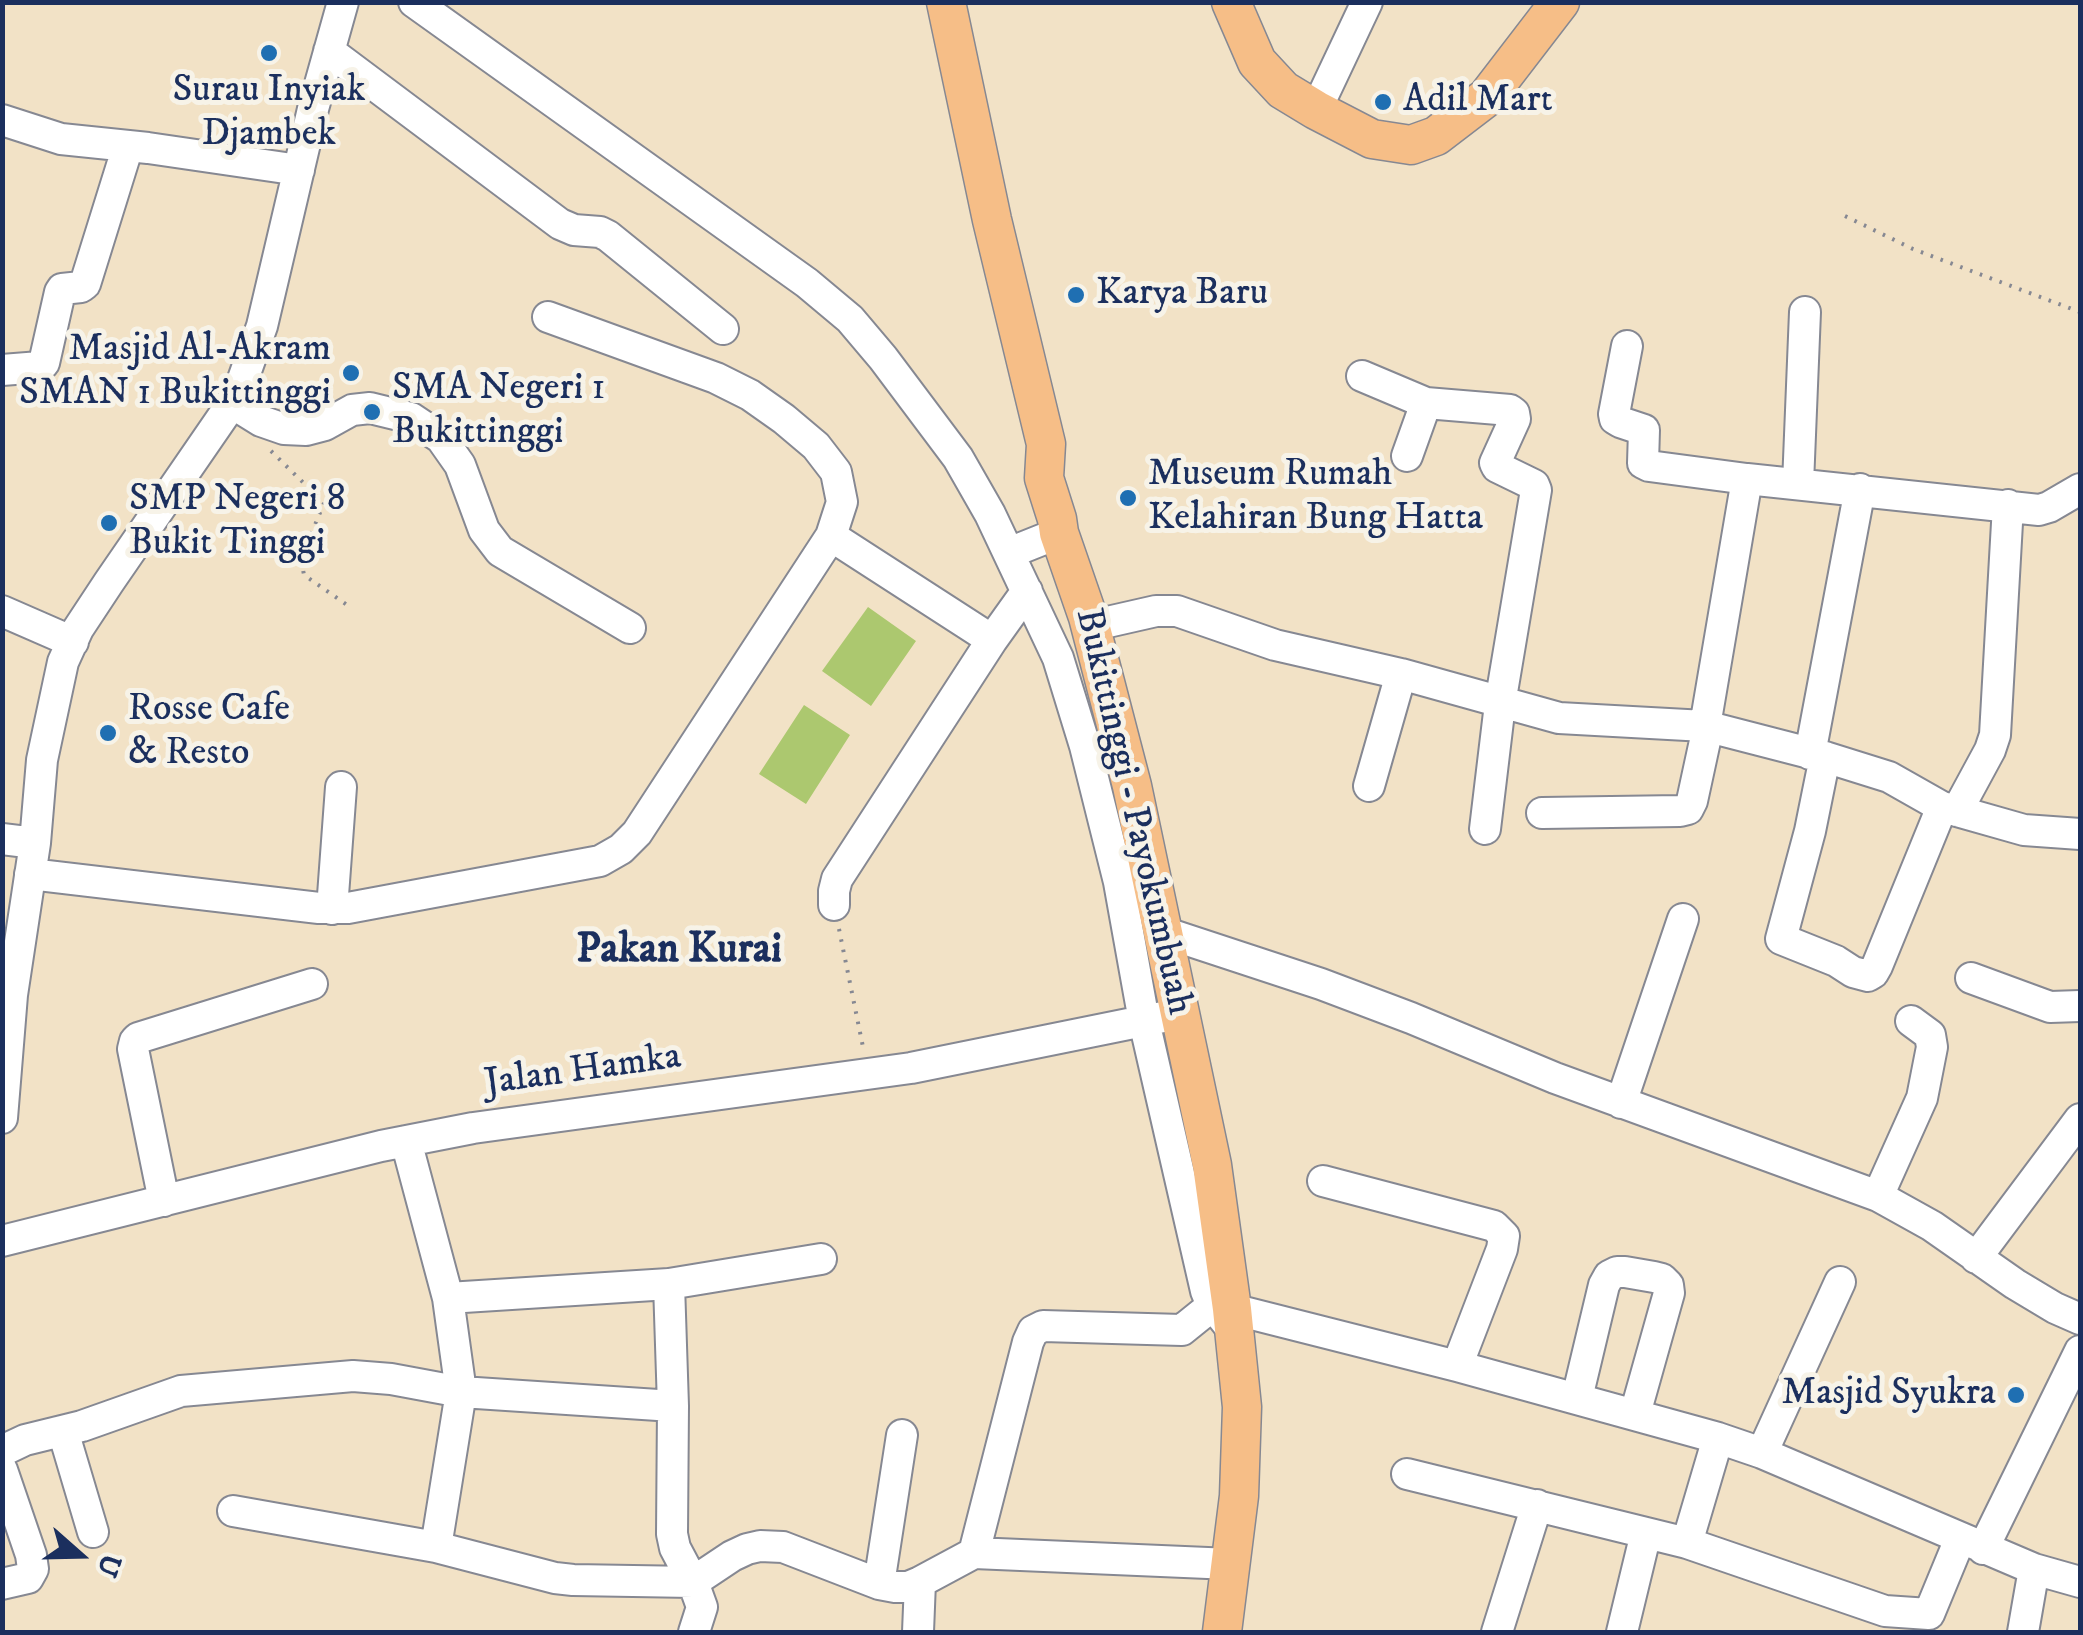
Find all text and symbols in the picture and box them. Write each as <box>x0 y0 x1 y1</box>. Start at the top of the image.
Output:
marker: Surau Inyiak Djambek <box>258 42 280 64</box>
place label: Surau Inyiak Djambek <box>172 69 366 158</box>
place label: Adil Mart <box>1403 79 1553 125</box>
marker: Adil Mart <box>1372 91 1394 113</box>
place label: Karya Baru <box>1096 272 1268 318</box>
marker: Karya Baru <box>1065 284 1087 306</box>
place label: Masjid Al-Akram SMAN 1 Bukittinggi <box>19 328 331 418</box>
marker: Masjid Al-Akram SMAN 1 Bukittinggi <box>340 362 362 384</box>
place label: SMA Negeri 1 Bukittinggi <box>392 367 605 456</box>
marker: SMA Negeri 1 Bukittinggi <box>361 401 383 423</box>
place label: Museum Rumah Kelahiran Bung Hatta <box>1148 453 1483 542</box>
place label: SMP Negeri 8 Bukit Tinggi <box>129 478 345 568</box>
marker: Museum Rumah Kelahiran Bung Hatta <box>1117 487 1139 509</box>
marker: SMP Negeri 8 Bukit Tinggi <box>98 512 120 534</box>
street label: Bukittinggi - Payokumbuah <box>1063 605 1201 1019</box>
place label: Rosse Cafe & Resto <box>128 688 290 778</box>
marker: Rosse Cafe & Resto <box>97 722 119 744</box>
district label: Pakan Kurai <box>576 927 782 977</box>
street label: Jalan Hamka <box>482 1036 684 1108</box>
place label: Masjid Syukra <box>1781 1372 1996 1418</box>
marker: Masjid Syukra <box>2005 1384 2027 1406</box>
north arrow <box>30 1505 130 1605</box>
text: U <box>89 1549 129 1582</box>

